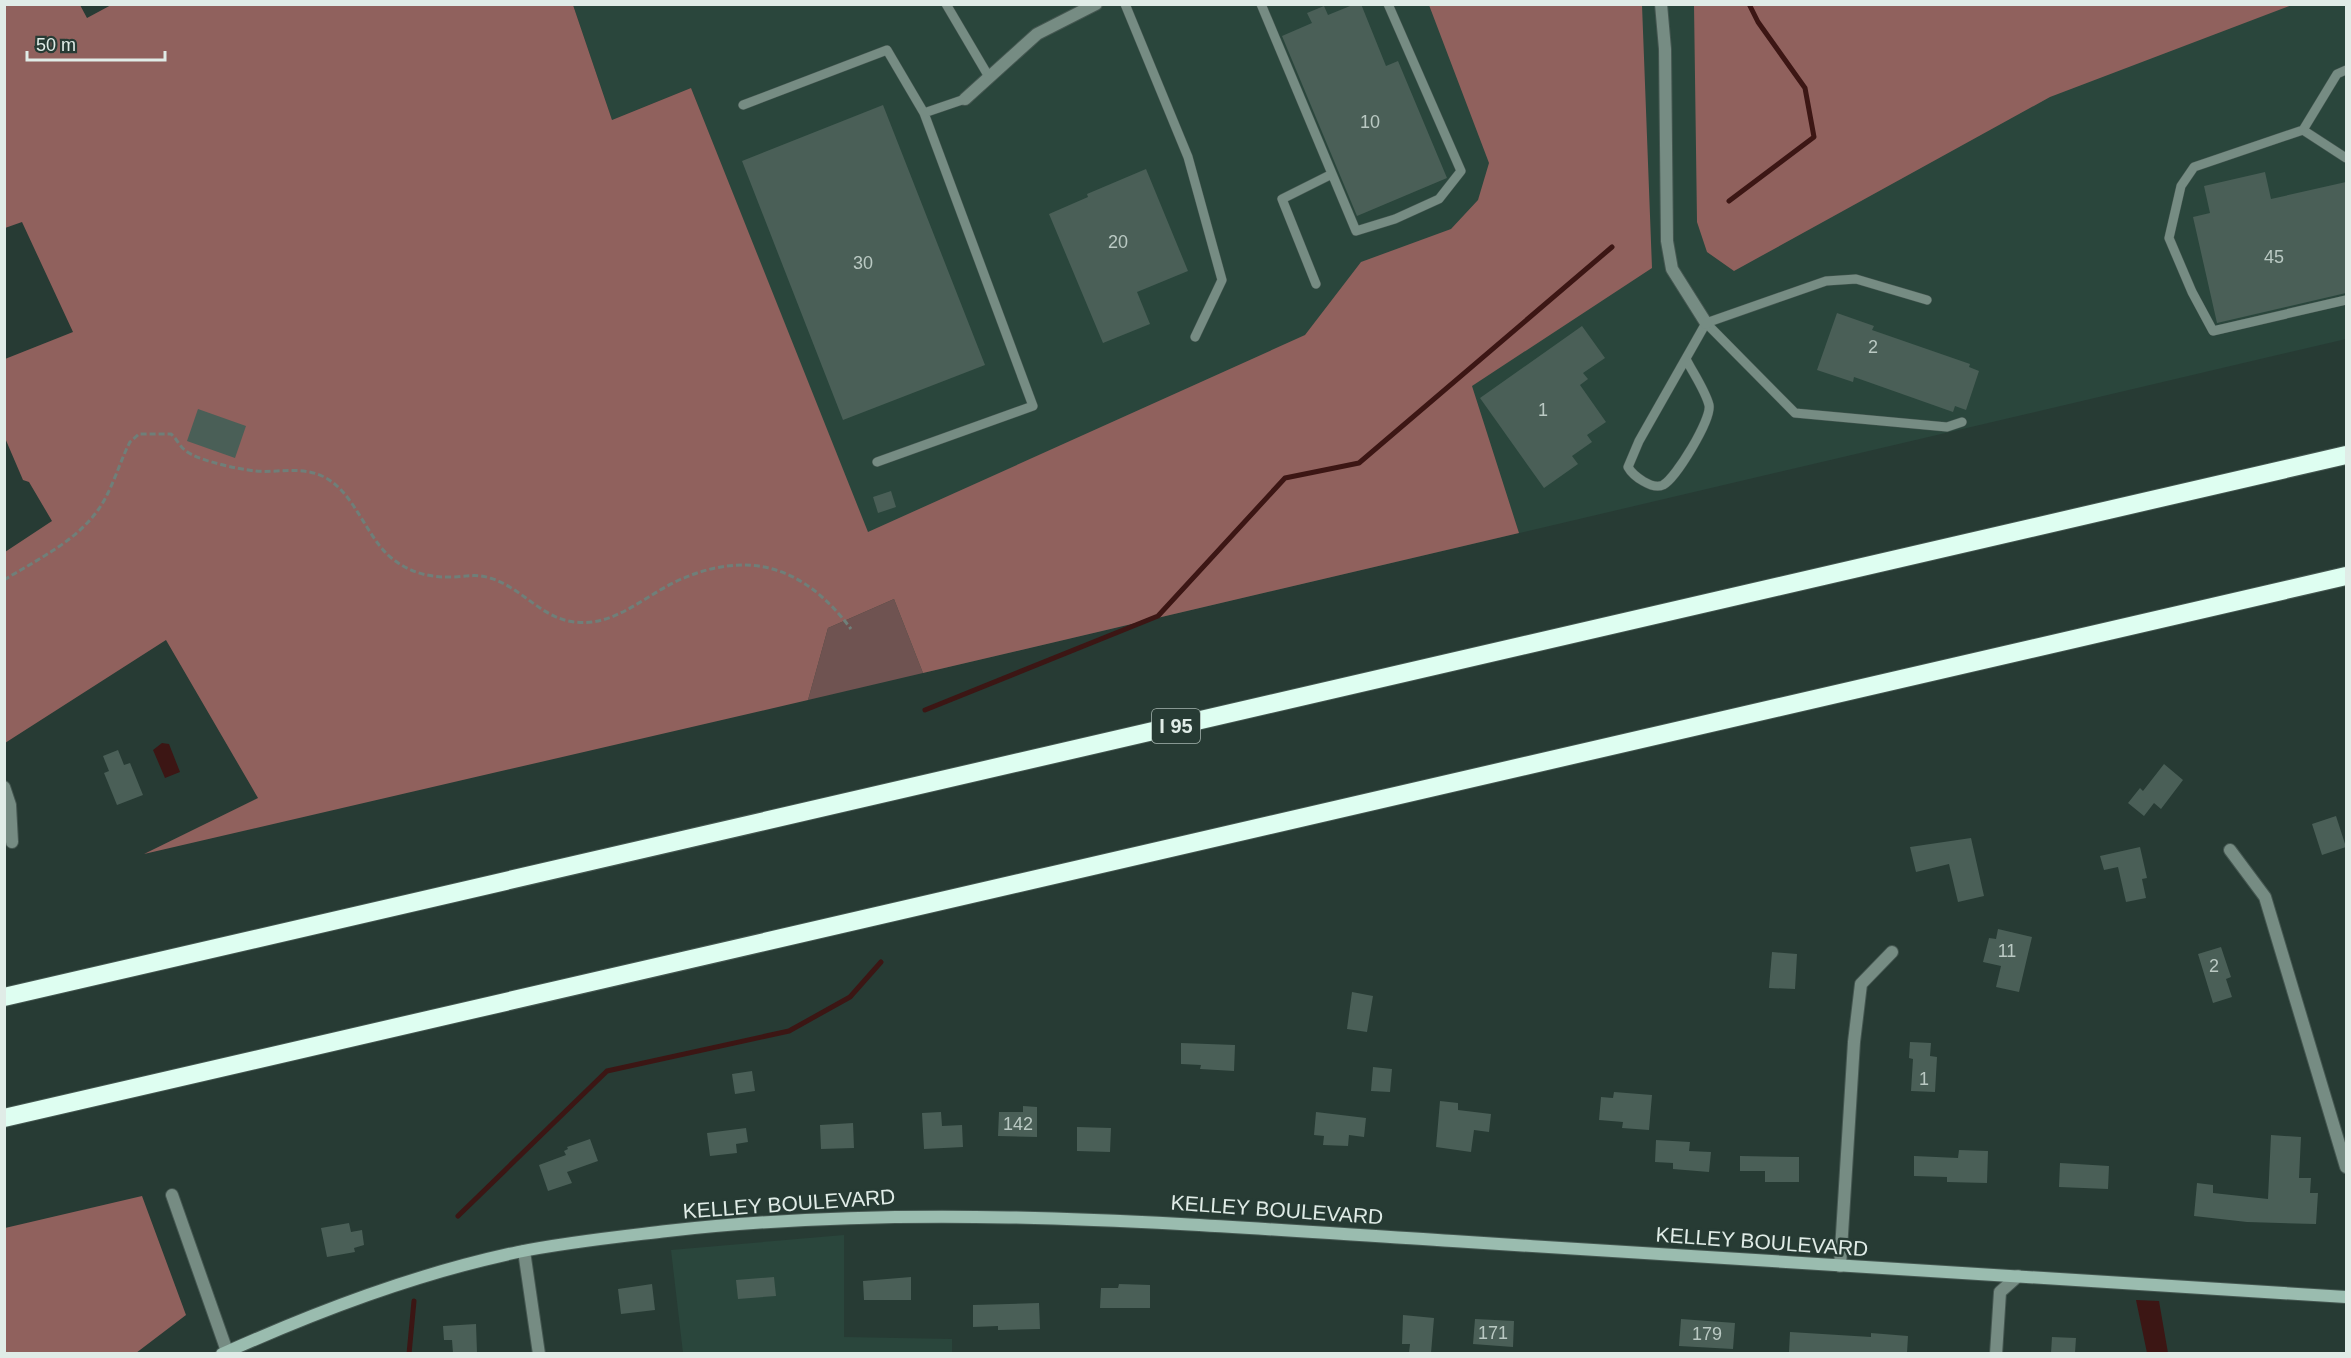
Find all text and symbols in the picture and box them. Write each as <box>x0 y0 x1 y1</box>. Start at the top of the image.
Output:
scale bar <box>27 24 165 62</box>
text: 50 m <box>36 35 76 55</box>
house number: 10 <box>1360 112 1380 132</box>
house number: 20 <box>1108 232 1128 252</box>
house number: 45 <box>2264 247 2284 267</box>
house number: 30 <box>853 253 873 273</box>
house number: 2 <box>1868 337 1878 357</box>
house number: 1 <box>1538 400 1548 420</box>
road number: I 95 <box>1152 709 1200 743</box>
house number: 11 <box>1998 941 2016 961</box>
house number: 2 <box>2209 956 2219 976</box>
house number: 1 <box>1919 1069 1929 1089</box>
house number: 142 <box>1003 1114 1033 1134</box>
street label: KELLEY BOULEVARD <box>682 1185 896 1222</box>
street label: KELLEY BOULEVARD <box>1170 1191 1384 1228</box>
street label: KELLEY BOULEVARD <box>1655 1223 1869 1260</box>
house number: 171 <box>1478 1323 1508 1343</box>
house number: 179 <box>1692 1324 1722 1344</box>

